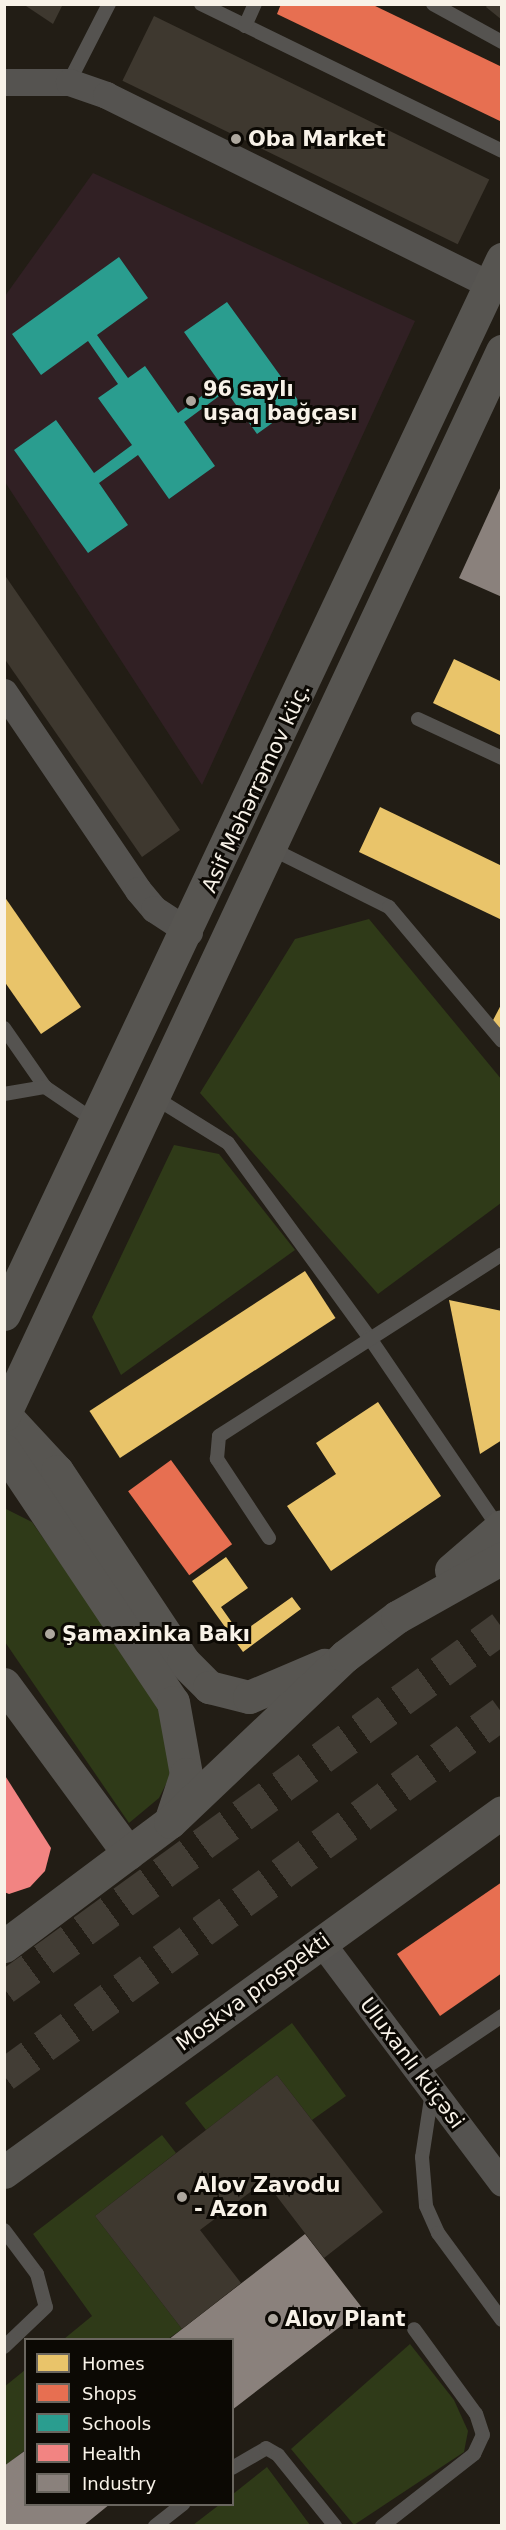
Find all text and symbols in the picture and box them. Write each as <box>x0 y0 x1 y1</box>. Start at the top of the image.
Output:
place label: Oba Market <box>248 126 385 152</box>
marker: Oba Market <box>229 132 243 146</box>
place label: 96 saylı uşaq bağçası <box>203 376 358 426</box>
marker: 96 saylı uşaq bağçası <box>184 394 198 408</box>
street label: Asif Məhərrəmov küç. <box>196 679 316 897</box>
place label: Şamaxinka Bakı <box>62 1621 250 1647</box>
marker: Şamaxinka Bakı <box>43 1627 57 1641</box>
street label: Moskva prospekti <box>171 1928 335 2056</box>
street label: Uluxanlı küçəsi <box>355 1993 469 2133</box>
place label: Alov Zavodu - Azon <box>194 2172 340 2222</box>
marker: Alov Zavodu - Azon <box>175 2190 189 2204</box>
place label: Alov Plant <box>285 2306 406 2332</box>
marker: Alov Plant <box>266 2312 280 2326</box>
legend <box>24 2338 234 2506</box>
text: Homes <box>82 2353 145 2374</box>
text: Shops <box>82 2383 137 2404</box>
text: Schools <box>82 2413 151 2434</box>
text: Health <box>82 2443 141 2464</box>
text: Industry <box>82 2473 156 2494</box>

